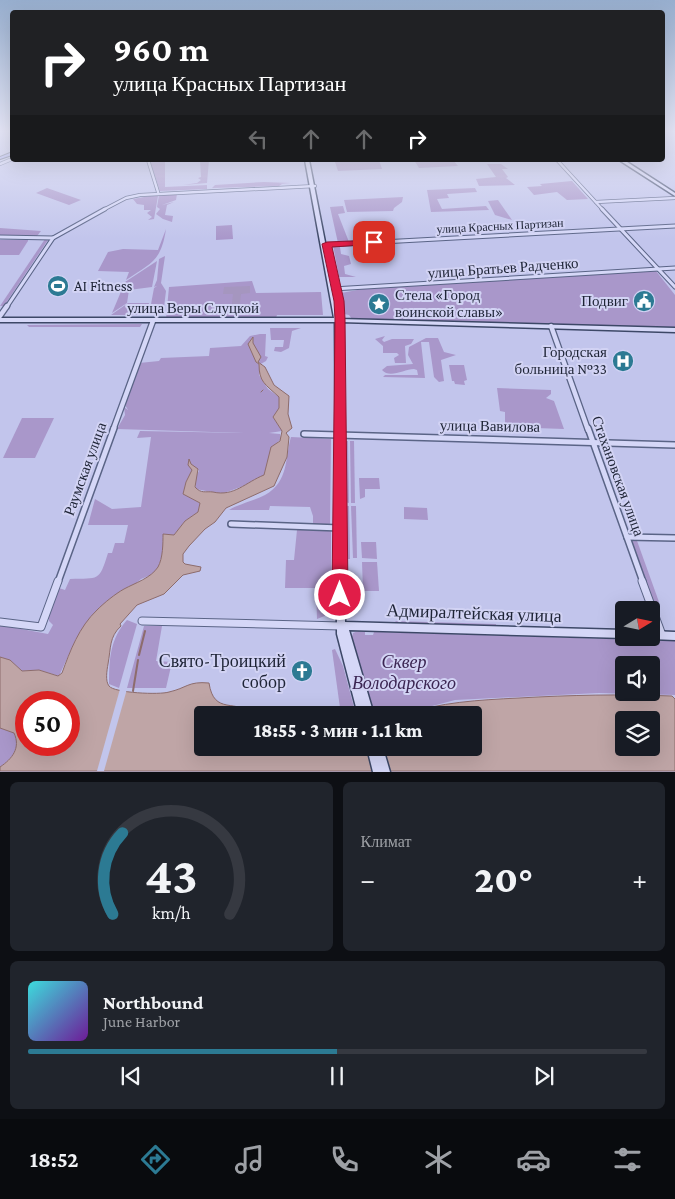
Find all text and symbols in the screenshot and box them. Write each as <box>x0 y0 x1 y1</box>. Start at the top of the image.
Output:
icon: right <box>30 30 95 95</box>
text: 960 m <box>113 30 209 69</box>
text: улица Красных Партизан <box>113 71 346 96</box>
icon: left <box>244 125 272 153</box>
icon: ahead <box>297 125 325 153</box>
icon: ahead <box>350 125 378 153</box>
icon: right <box>403 125 431 153</box>
street label: улица Красных Партизан <box>436 216 564 236</box>
pin <box>353 221 395 263</box>
icon: arrive <box>360 228 388 256</box>
street label: улица Братьев Радченко <box>427 255 579 281</box>
sports icon: AI Fitness <box>46 274 70 298</box>
place label: AI Fitness <box>74 278 133 294</box>
place label: Стела «Город воинской славы» <box>395 287 503 320</box>
public building icon: Подвиг <box>632 289 656 313</box>
place icon: Стела «Город воинской славы» <box>367 292 391 316</box>
place label: Подвиг <box>581 293 628 309</box>
street label: улица Веры Слуцкой <box>127 300 259 316</box>
place label: Городская больница №33 <box>515 344 607 377</box>
hospital icon: Городская больница №33 <box>611 349 635 373</box>
street label: Стахановская улица <box>589 414 647 539</box>
street label: улица Вавилова <box>440 417 541 435</box>
street label: Раумская улица <box>61 420 109 518</box>
position arrow <box>313 568 365 620</box>
street label: Адмиралтейская улица <box>386 600 562 626</box>
north arrow <box>615 601 660 646</box>
map controls <box>615 601 660 756</box>
place label: Свято-Троицкий собор <box>159 651 286 692</box>
park label: Сквер Володарского <box>352 652 456 693</box>
button: sound <box>615 656 660 701</box>
church icon: Свято-Троицкий собор <box>290 659 314 683</box>
speed limit sign: 50 <box>15 691 80 756</box>
button: layers <box>615 711 660 756</box>
text: 18:55 · 3 мин · 1.1 km <box>254 720 422 741</box>
text: Климат <box>361 833 411 850</box>
text: 43 <box>145 846 198 904</box>
text: 20° <box>474 858 533 900</box>
text: − <box>361 864 375 895</box>
text: + <box>632 864 647 895</box>
text: km/h <box>152 903 191 923</box>
text: Northbound <box>103 992 203 1013</box>
text: June Harbor <box>103 1013 180 1030</box>
icon: previous <box>117 1062 145 1090</box>
icon: pause <box>323 1062 351 1090</box>
icon: next <box>530 1062 558 1090</box>
icon: directions <box>138 1142 173 1177</box>
icon: music <box>232 1142 267 1177</box>
icon: phone <box>327 1142 362 1177</box>
icon: climate <box>421 1142 456 1177</box>
icon: car <box>516 1142 551 1177</box>
icon: filters <box>610 1142 645 1177</box>
text: 18:52 <box>30 1147 79 1172</box>

